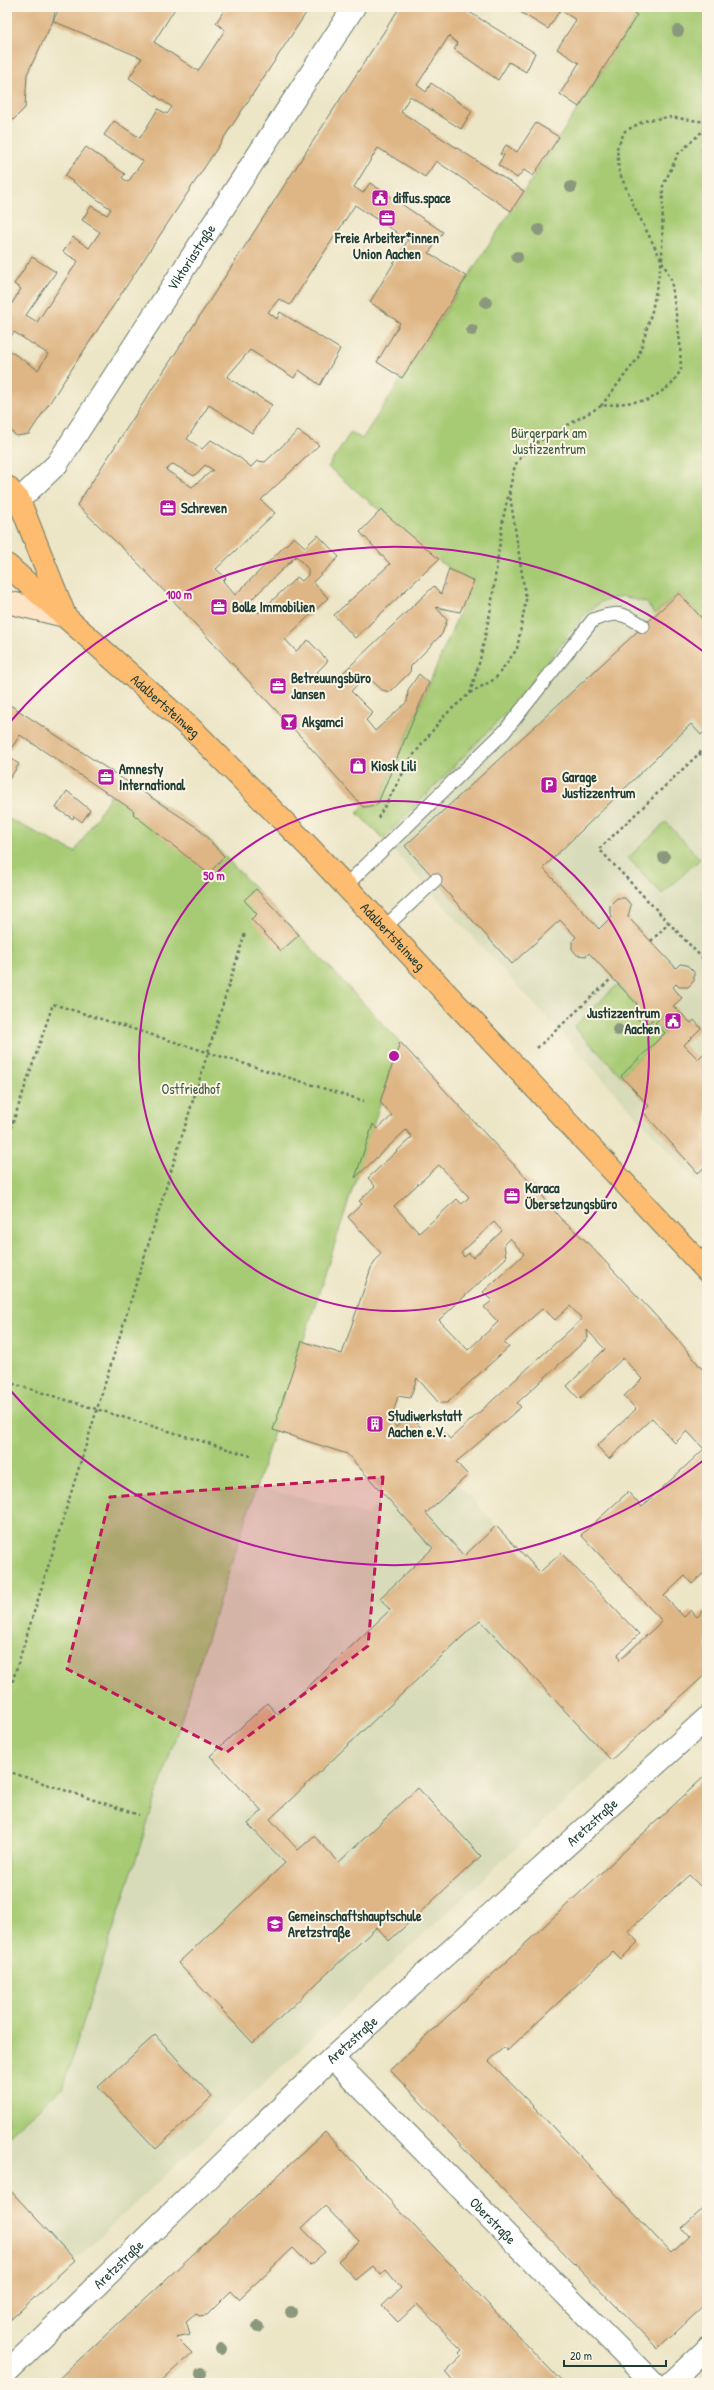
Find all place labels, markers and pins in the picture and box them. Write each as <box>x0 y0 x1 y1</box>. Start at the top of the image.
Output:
public building icon: diffus.space <box>370 188 390 208</box>
place label: diffus.space <box>393 188 451 209</box>
office icon: Freie Arbeiter*innen Union Aachen <box>377 208 397 228</box>
place label: Freie Arbeiter*innen Union Aachen <box>334 228 439 263</box>
office icon: Schreven <box>158 498 178 518</box>
place label: Schreven <box>181 498 227 517</box>
office icon: Bolle Immobilien <box>209 597 229 617</box>
place label: Bolle Immobilien <box>232 597 315 616</box>
place label: Betreuungsbüro Jansen <box>291 668 371 703</box>
office icon: Betreuungsbüro Jansen <box>268 676 288 696</box>
bar icon: Akşamci <box>279 712 299 732</box>
place label: Akşamci <box>302 712 344 731</box>
shop icon: Kiosk Lili <box>348 756 368 776</box>
place label: Kiosk Lili <box>371 756 417 775</box>
place label: Amnesty International <box>119 759 186 794</box>
office icon: Amnesty International <box>96 767 116 787</box>
place label: Garage Justizzentrum <box>562 767 636 802</box>
parking icon: Garage Justizzentrum <box>539 775 559 795</box>
place label: Justizzentrum Aachen <box>587 1003 660 1038</box>
public building icon: Justizzentrum Aachen <box>663 1011 683 1031</box>
centre of rings <box>387 1049 401 1063</box>
place label: Karaca Übersetzungsbüro <box>525 1178 618 1215</box>
office icon: Karaca Übersetzungsbüro <box>502 1186 522 1206</box>
place label: Studiwerkstatt Aachen e.V. <box>388 1406 463 1441</box>
building icon: Studiwerkstatt Aachen e.V. <box>365 1414 385 1434</box>
place label: Gemeinschaftshauptschule Aretzstraße <box>288 1906 422 1943</box>
school or university icon: Gemeinschaftshauptschule Aretzstraße <box>265 1914 285 1934</box>

